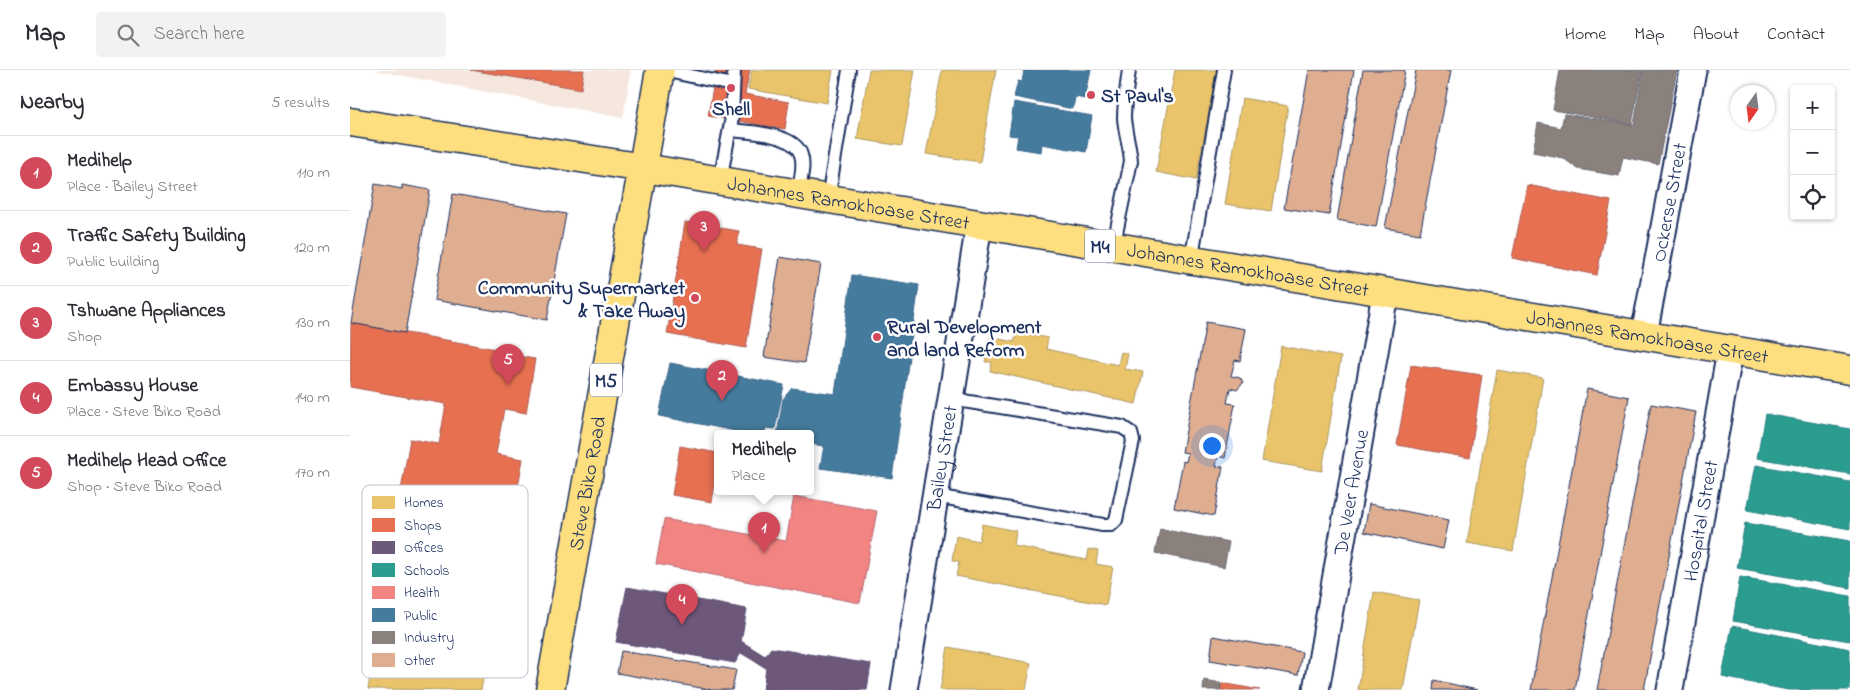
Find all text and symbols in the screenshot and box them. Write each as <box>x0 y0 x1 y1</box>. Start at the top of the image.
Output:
search box <box>96 12 446 57</box>
text: Map <box>25 17 66 52</box>
icon: search <box>114 21 142 49</box>
text: Search here <box>154 21 245 48</box>
text: Home <box>1565 22 1606 48</box>
text: Map <box>1634 22 1665 48</box>
text: About <box>1693 22 1739 48</box>
text: Contact <box>1767 22 1825 48</box>
marker: Shell <box>725 82 737 94</box>
place label: St Paul's <box>1101 83 1174 112</box>
north arrow <box>1730 85 1775 130</box>
map controls <box>1790 85 1835 220</box>
button: + <box>1790 85 1835 130</box>
text: Nearby <box>20 88 84 118</box>
marker: St Paul's <box>1085 89 1097 101</box>
text: 5 results <box>271 91 330 115</box>
place label: Shell <box>712 96 750 125</box>
button: − <box>1790 130 1835 175</box>
street label: Ockerse Street <box>1646 141 1696 265</box>
text: Medihelp <box>67 148 132 175</box>
text: 1 <box>33 161 39 185</box>
text: 110 m <box>296 161 330 185</box>
street label: Johannes Ramokhoase Street <box>725 170 972 239</box>
text: Place · Bailey Street <box>67 175 198 199</box>
button: locate <box>1790 175 1835 220</box>
pin: 3 <box>688 211 720 252</box>
text: Traffic Safety Building <box>67 223 246 250</box>
road number: M4 <box>1085 230 1115 262</box>
text: 2 <box>32 236 40 260</box>
text: 120 m <box>294 236 330 260</box>
street label: Johannes Ramokhoase Street <box>1124 237 1371 306</box>
text: Public building <box>67 250 159 274</box>
place label: Community Supermarket & Take Away <box>478 275 685 328</box>
marker: Community Supermarket & Take Away <box>689 292 701 304</box>
text: Tshwane Appliances <box>67 298 226 325</box>
street label: Johannes Ramokhoase Street <box>1524 304 1771 373</box>
text: 3 <box>33 311 39 335</box>
text: 130 m <box>295 311 330 335</box>
place label: Rural Development and land Reform <box>887 314 1042 366</box>
text: Shop <box>67 325 102 349</box>
marker: Rural Development and land Reform <box>871 331 883 343</box>
pin: 5 <box>492 344 524 385</box>
pin: 2 <box>706 360 738 401</box>
road number: M5 <box>590 364 622 396</box>
text: Embassy House <box>67 373 198 400</box>
text: 4 <box>33 386 39 410</box>
text: 140 m <box>295 386 330 410</box>
text: Place · Steve Biko Road <box>67 400 221 424</box>
street label: Bailey Street <box>921 403 967 514</box>
street label: Steve Biko Road <box>563 414 615 553</box>
street label: De Veer Avenue <box>1328 427 1378 558</box>
popup <box>714 430 814 495</box>
your location <box>1199 433 1225 459</box>
text: Medihelp <box>731 437 797 464</box>
text: Medihelp Head Office <box>67 448 226 475</box>
street label: Hospital Street <box>1677 458 1727 584</box>
text: 5 <box>31 461 41 485</box>
text: 170 m <box>295 461 330 485</box>
text: Place <box>731 464 765 488</box>
text: Shop · Steve Biko Road <box>67 475 222 499</box>
legend <box>362 485 528 678</box>
text: Homes <box>404 493 444 514</box>
pin: 1 <box>748 512 780 553</box>
text: Shops <box>404 516 442 537</box>
text: Offices <box>404 538 444 559</box>
text: Schools <box>404 561 449 582</box>
text: Health <box>404 583 440 604</box>
pin: 4 <box>666 584 698 625</box>
text: Public <box>404 606 438 627</box>
text: Industry <box>404 628 454 650</box>
text: Other <box>404 651 436 672</box>

